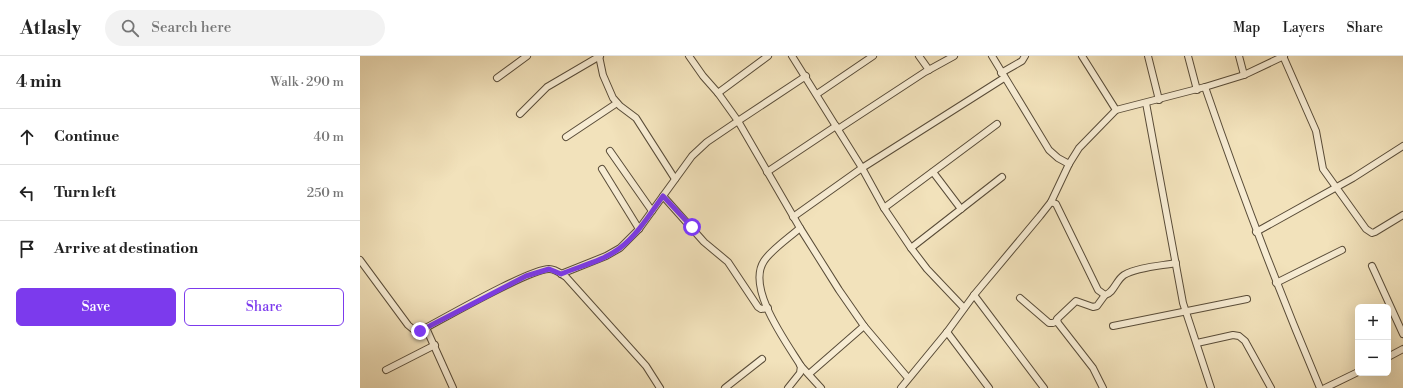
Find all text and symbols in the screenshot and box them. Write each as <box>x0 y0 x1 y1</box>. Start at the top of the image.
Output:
search box <box>105 10 385 46</box>
text: Atlasly <box>20 16 81 40</box>
icon: search <box>119 17 141 39</box>
text: Search here <box>151 18 231 37</box>
text: Map <box>1233 19 1260 37</box>
text: Layers <box>1282 19 1325 37</box>
text: Share <box>1347 19 1383 37</box>
text: 4 min <box>16 71 61 93</box>
text: Walk · 290 m <box>270 74 344 90</box>
icon: ahead <box>16 126 38 148</box>
text: Continue <box>54 127 119 146</box>
text: 40 m <box>314 129 344 145</box>
icon: left <box>16 182 38 204</box>
text: Turn left <box>54 183 116 202</box>
text: 250 m <box>307 185 344 201</box>
route start <box>683 218 701 236</box>
icon: arrive <box>16 238 38 260</box>
text: Arrive at destination <box>54 239 198 258</box>
button: Save <box>16 288 176 326</box>
button: Share <box>184 288 344 326</box>
map controls <box>1355 304 1391 376</box>
button: + <box>1355 304 1391 340</box>
route end <box>411 322 429 340</box>
button: − <box>1355 340 1391 376</box>

